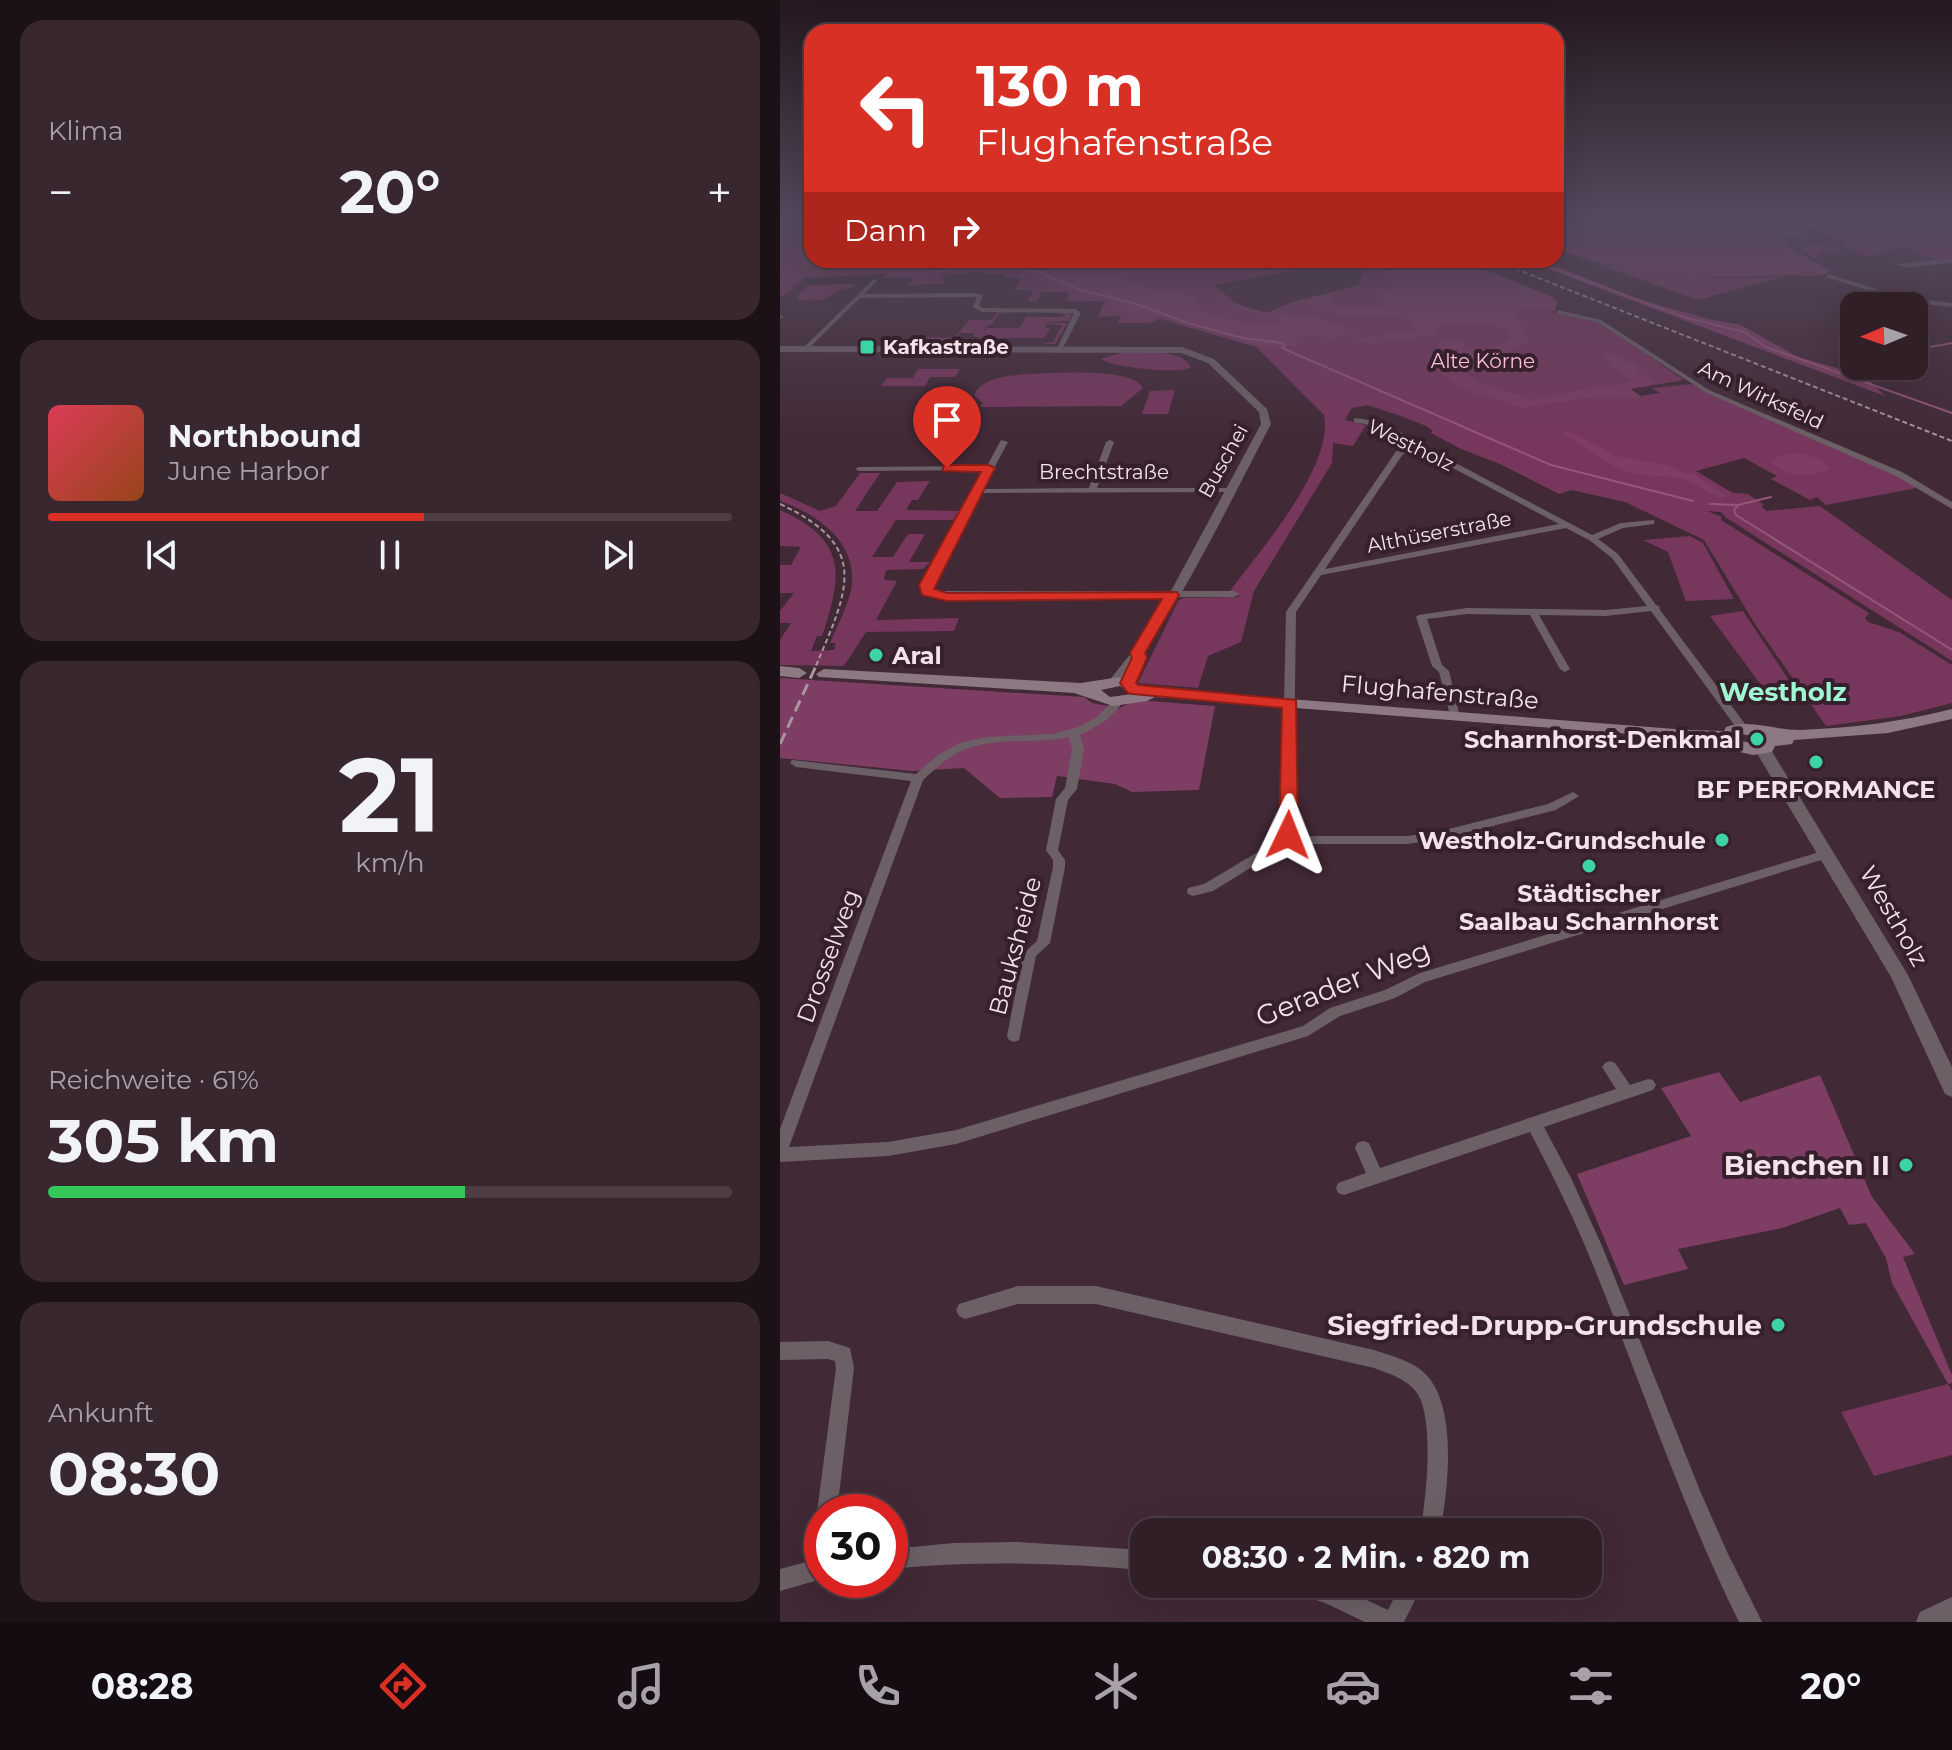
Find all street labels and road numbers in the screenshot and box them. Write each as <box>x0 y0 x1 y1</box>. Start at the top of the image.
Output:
street label: Am Wirksfeld <box>1695 356 1827 434</box>
street label: Westholz <box>1364 414 1458 476</box>
street label: Buschei <box>1193 420 1253 502</box>
street label: Brechtstraße <box>1039 460 1169 484</box>
street label: Althüserstraße <box>1365 506 1513 558</box>
street label: Flughafenstraße <box>1340 669 1540 715</box>
street label: Westholz <box>1854 861 1934 971</box>
street label: Bauksheide <box>983 874 1047 1018</box>
street label: Drosselweg <box>790 885 866 1027</box>
street label: Gerader Weg <box>1251 933 1435 1033</box>

